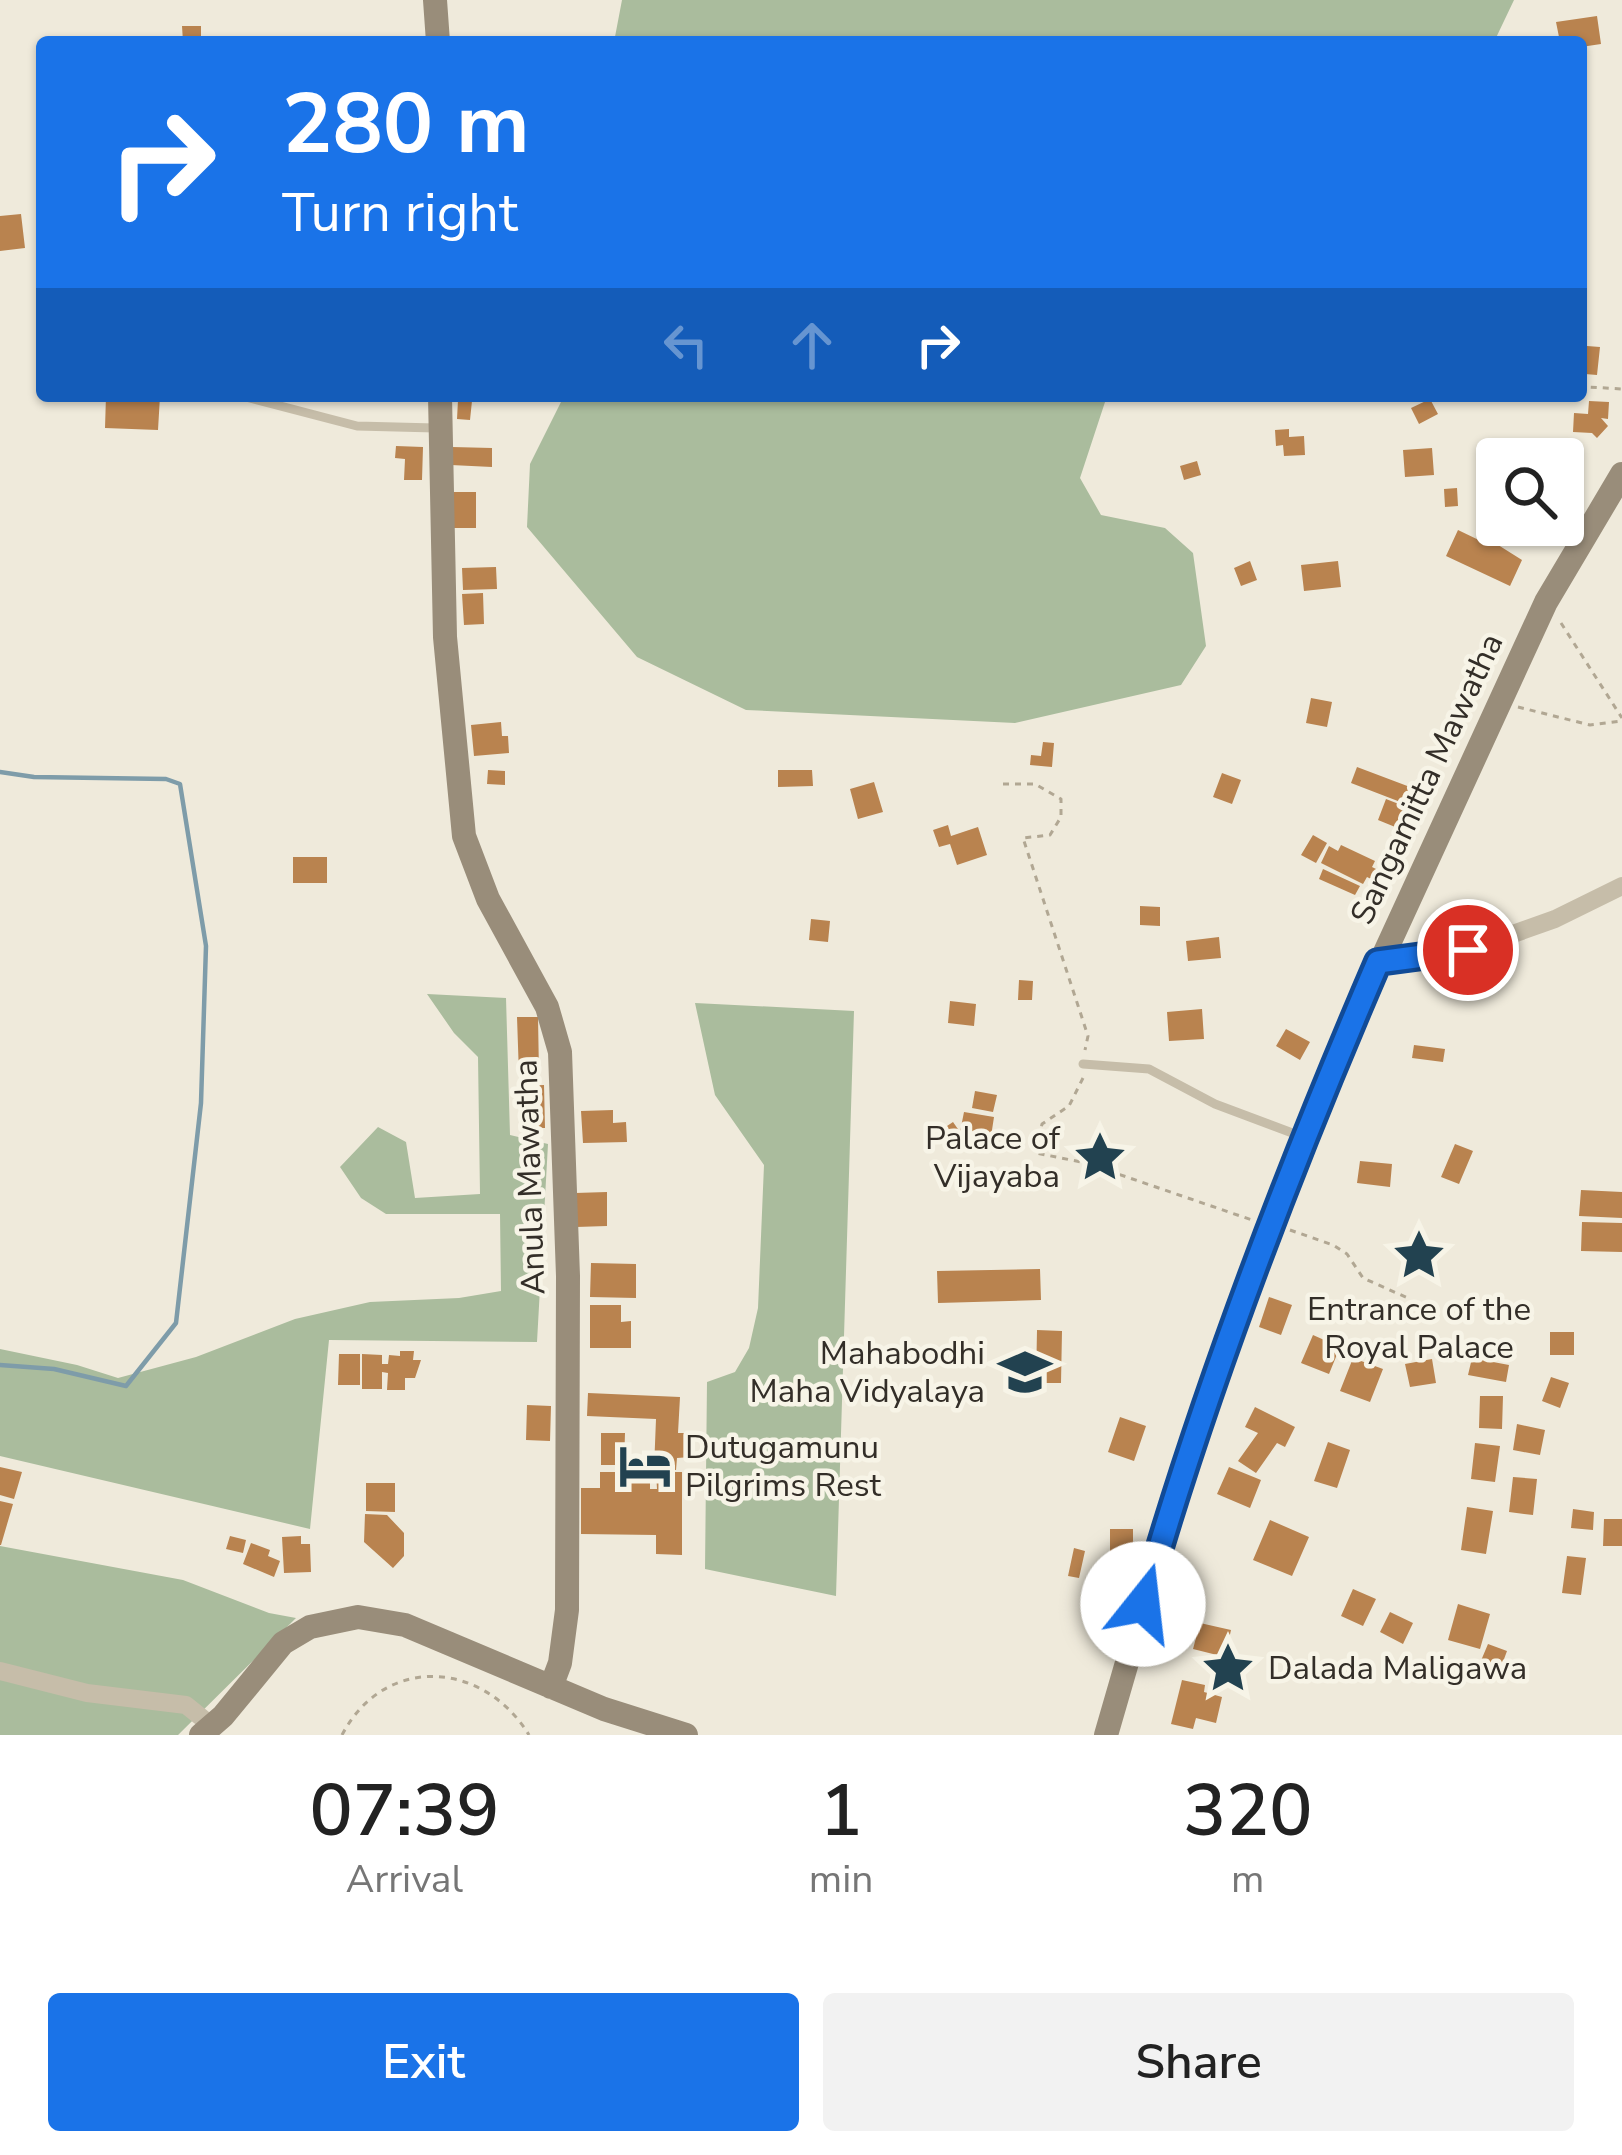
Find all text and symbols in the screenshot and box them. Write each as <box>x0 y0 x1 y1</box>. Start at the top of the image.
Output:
text: 280 m <box>282 67 530 182</box>
icon: right <box>84 84 240 240</box>
text: Turn right <box>282 176 518 250</box>
icon: left <box>653 312 719 378</box>
icon: ahead <box>779 312 845 378</box>
icon: right <box>905 312 971 378</box>
map controls <box>1476 438 1584 546</box>
button: search <box>1476 438 1584 546</box>
street label: Sangamitta Mawatha <box>1340 626 1514 932</box>
pin <box>1417 899 1519 1001</box>
icon: arrive <box>1435 917 1501 983</box>
street label: Anula Mawatha <box>503 1059 557 1295</box>
place label: Palace of Vijayaba <box>925 1116 1061 1199</box>
place icon: Palace of Vijayaba <box>1071 1128 1129 1186</box>
place icon: Entrance of the Royal Palace <box>1390 1226 1448 1284</box>
place label: Entrance of the Royal Palace <box>1307 1287 1531 1370</box>
place label: Mahabodhi Maha Vidyalaya <box>750 1331 985 1414</box>
school or university icon: Mahabodhi Maha Vidyalaya <box>996 1343 1054 1401</box>
place label: Dutugamunu Pilgrims Rest <box>685 1425 882 1508</box>
hotel icon: Dutugamunu Pilgrims Rest <box>616 1437 674 1495</box>
position arrow <box>1080 1541 1206 1667</box>
place icon: Dalada Maligawa <box>1199 1639 1257 1697</box>
place label: Dalada Maligawa <box>1268 1646 1527 1691</box>
text: 07:39 <box>309 1762 499 1860</box>
text: 1 <box>820 1762 863 1860</box>
text: 320 <box>1183 1762 1312 1860</box>
text: Arrival <box>346 1853 463 1906</box>
text: min <box>809 1853 873 1906</box>
text: m <box>1231 1853 1264 1906</box>
button: Exit <box>48 1993 799 2131</box>
button: Share <box>823 1993 1574 2131</box>

